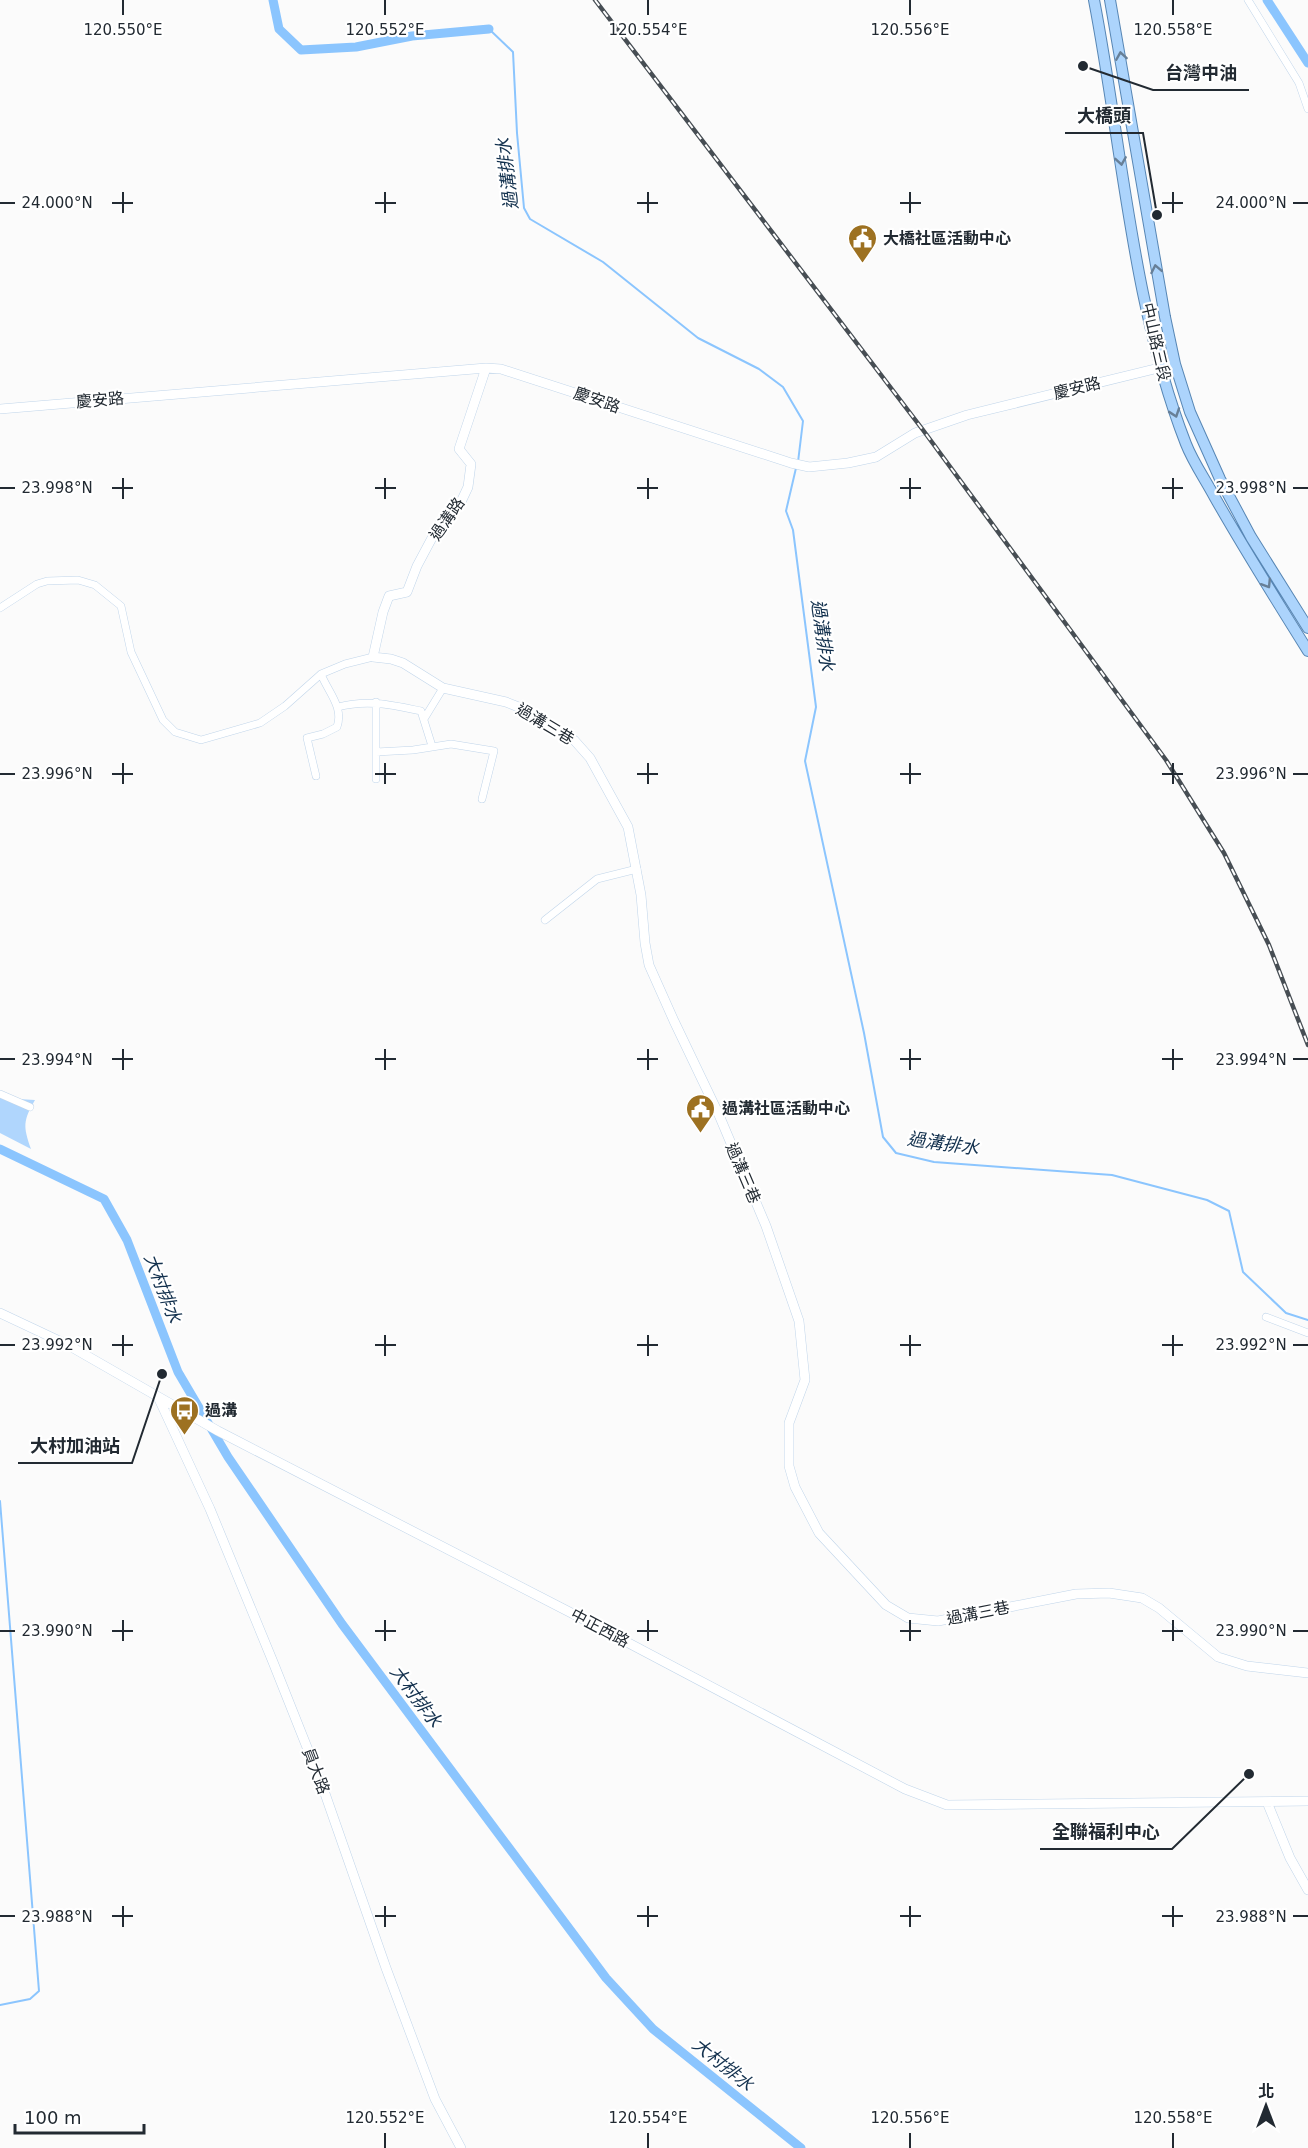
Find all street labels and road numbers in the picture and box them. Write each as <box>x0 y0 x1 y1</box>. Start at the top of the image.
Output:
street label: 中山路三段 <box>1138 301 1174 383</box>
street label: 慶安路 <box>1051 373 1103 403</box>
street label: 慶安路 <box>571 383 623 417</box>
street label: 慶安路 <box>75 388 125 412</box>
street label: 過溝路 <box>425 494 469 544</box>
street label: 過溝三巷 <box>513 699 577 749</box>
street label: 過溝三巷 <box>722 1140 764 1206</box>
street label: 過溝三巷 <box>945 1598 1011 1628</box>
street label: 中正西路 <box>567 1605 633 1651</box>
street label: 員大路 <box>299 1745 333 1797</box>

